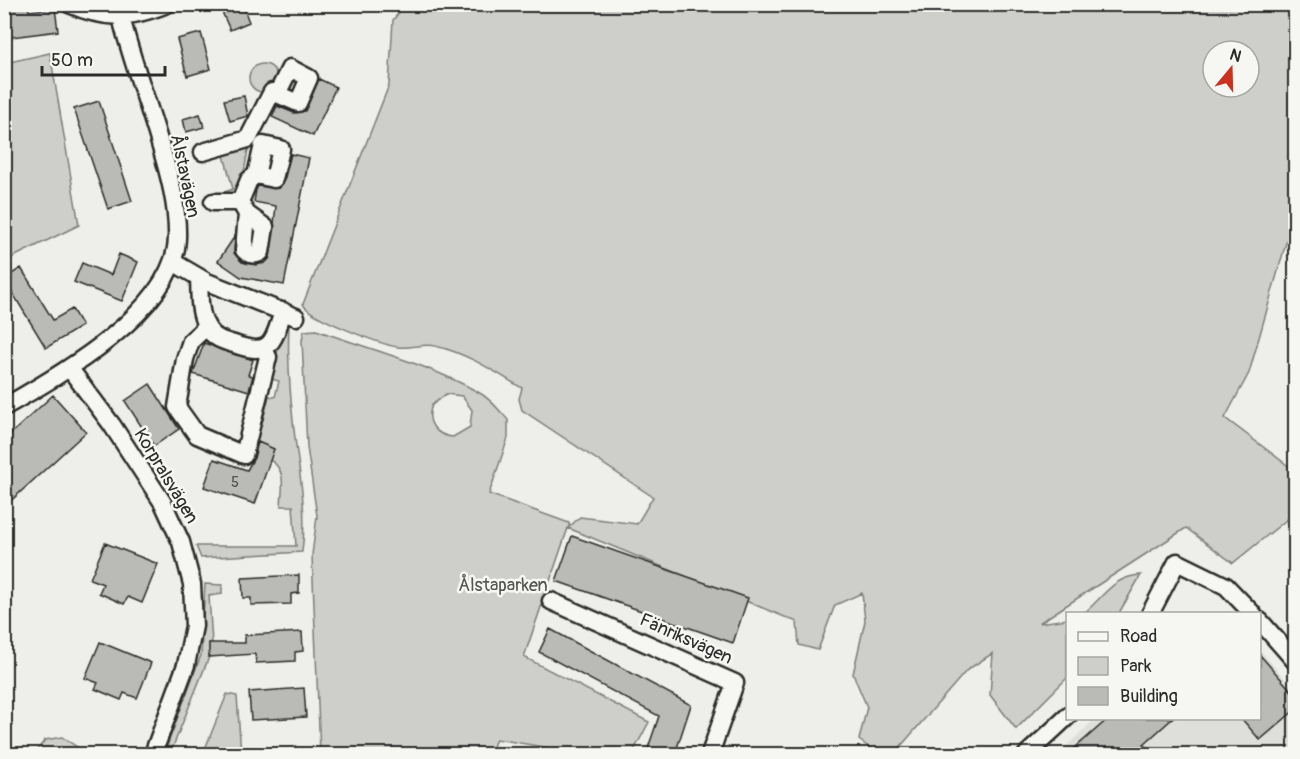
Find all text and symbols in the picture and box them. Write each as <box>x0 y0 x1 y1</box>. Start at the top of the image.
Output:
scale bar <box>42 39 165 77</box>
north arrow <box>1201 39 1261 99</box>
text: N <box>1227 45 1244 67</box>
text: 50 m <box>51 49 93 72</box>
street label: Ålstavägen <box>165 132 206 220</box>
street label: Korpralsvägen <box>129 424 203 528</box>
house number: 5 <box>231 473 239 492</box>
park label: Ålstaparken <box>458 573 548 597</box>
street label: Fänriksvägen <box>636 608 736 670</box>
legend <box>1066 612 1261 720</box>
text: Road <box>1120 625 1157 648</box>
text: Park <box>1120 655 1152 678</box>
text: Building <box>1120 685 1178 708</box>

